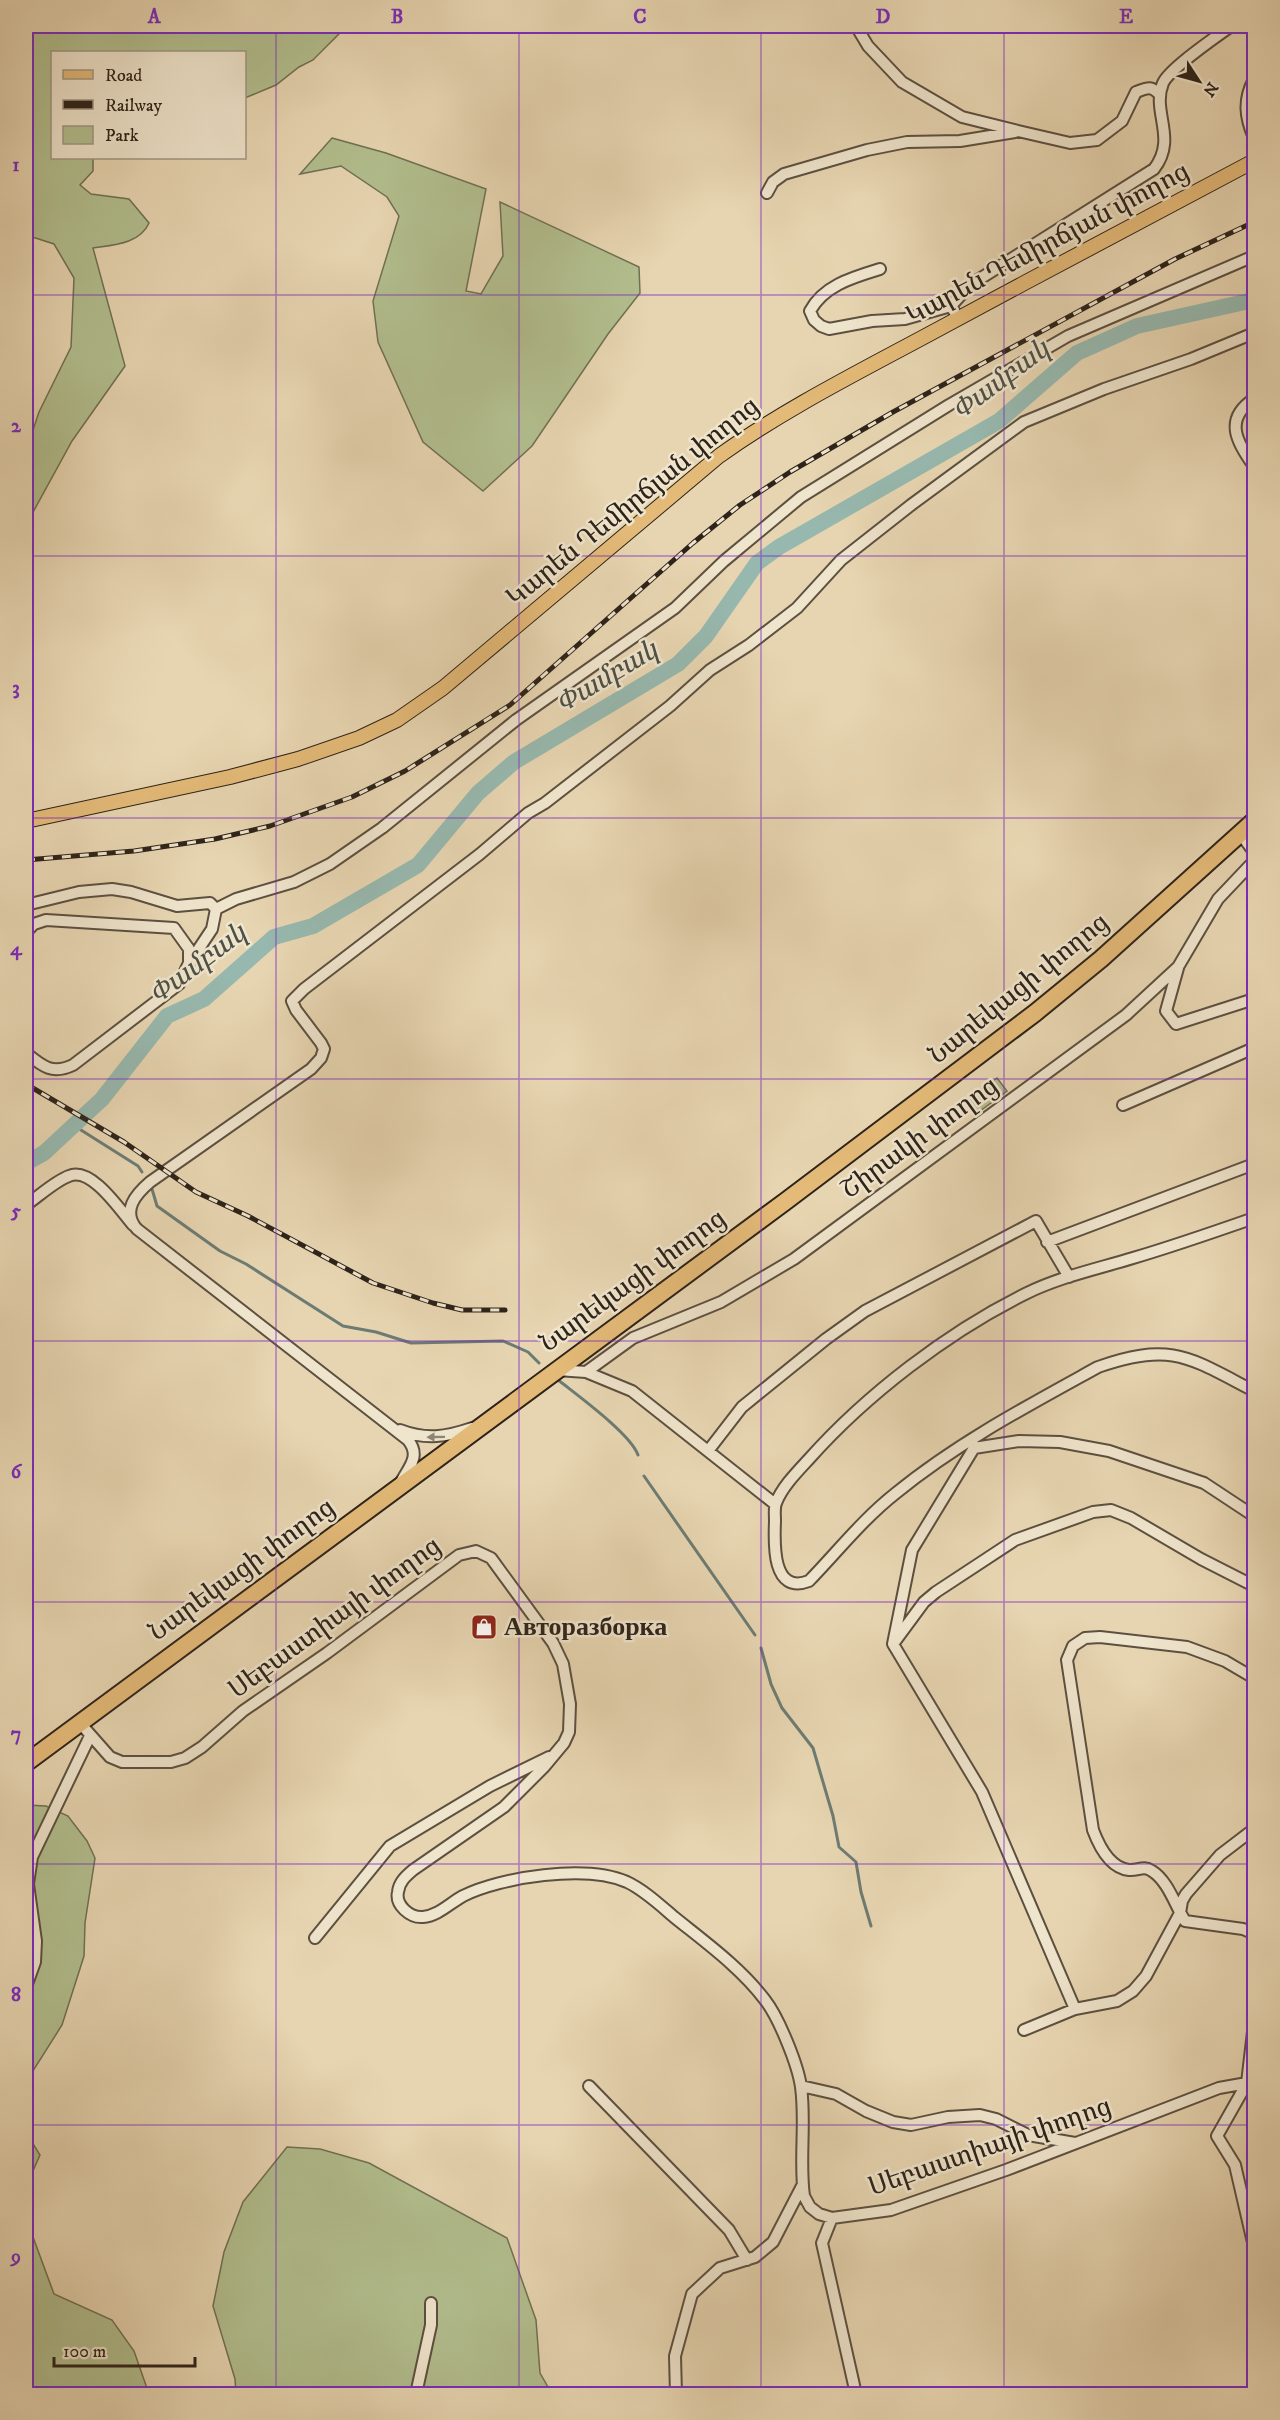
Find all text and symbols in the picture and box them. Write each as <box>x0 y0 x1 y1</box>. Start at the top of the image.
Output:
text: A <box>147 5 162 30</box>
text: B <box>391 5 403 30</box>
text: C <box>633 5 647 30</box>
text: D <box>876 5 891 30</box>
text: E <box>1119 5 1133 30</box>
legend <box>51 51 246 159</box>
north arrow <box>1169 51 1229 111</box>
text: Road <box>105 65 142 87</box>
text: N <box>1198 78 1222 100</box>
text: Railway <box>105 95 163 117</box>
text: Park <box>105 125 139 147</box>
text: 1 <box>12 153 20 178</box>
street label: Կարեն Դեմիրճյան փողոց <box>901 155 1195 333</box>
water label: Փամբակ <box>946 331 1058 428</box>
street label: Կարեն Դեմիրճյան փողոց <box>500 390 766 614</box>
text: 2 <box>11 414 22 439</box>
water label: Փամբակ <box>550 632 666 721</box>
text: 3 <box>12 676 20 701</box>
street label: Նարեկացի փողոց <box>922 906 1116 1072</box>
water label: Փամբակ <box>143 915 255 1012</box>
text: 4 <box>10 937 23 962</box>
street label: Շիրակի փողոց <box>835 1070 1005 1206</box>
text: 5 <box>10 1199 21 1224</box>
street label: Նարեկացի փողոց <box>533 1202 733 1360</box>
one-way arrow <box>426 1432 445 1442</box>
text: 6 <box>11 1460 23 1485</box>
street label: Նարեկացի փողոց <box>142 1491 342 1649</box>
street label: Սեբաստիայի փողոց <box>222 1530 448 1706</box>
place label: Авторазборка <box>504 1611 667 1644</box>
shop icon: Авторазборка <box>469 1612 499 1642</box>
text: 7 <box>11 1722 21 1747</box>
text: 8 <box>11 1983 21 2008</box>
street label: Սեբաստիայի փողոց <box>864 2090 1116 2204</box>
text: 9 <box>9 2245 21 2270</box>
scale bar <box>54 2330 195 2368</box>
text: 100 m <box>63 2341 106 2363</box>

